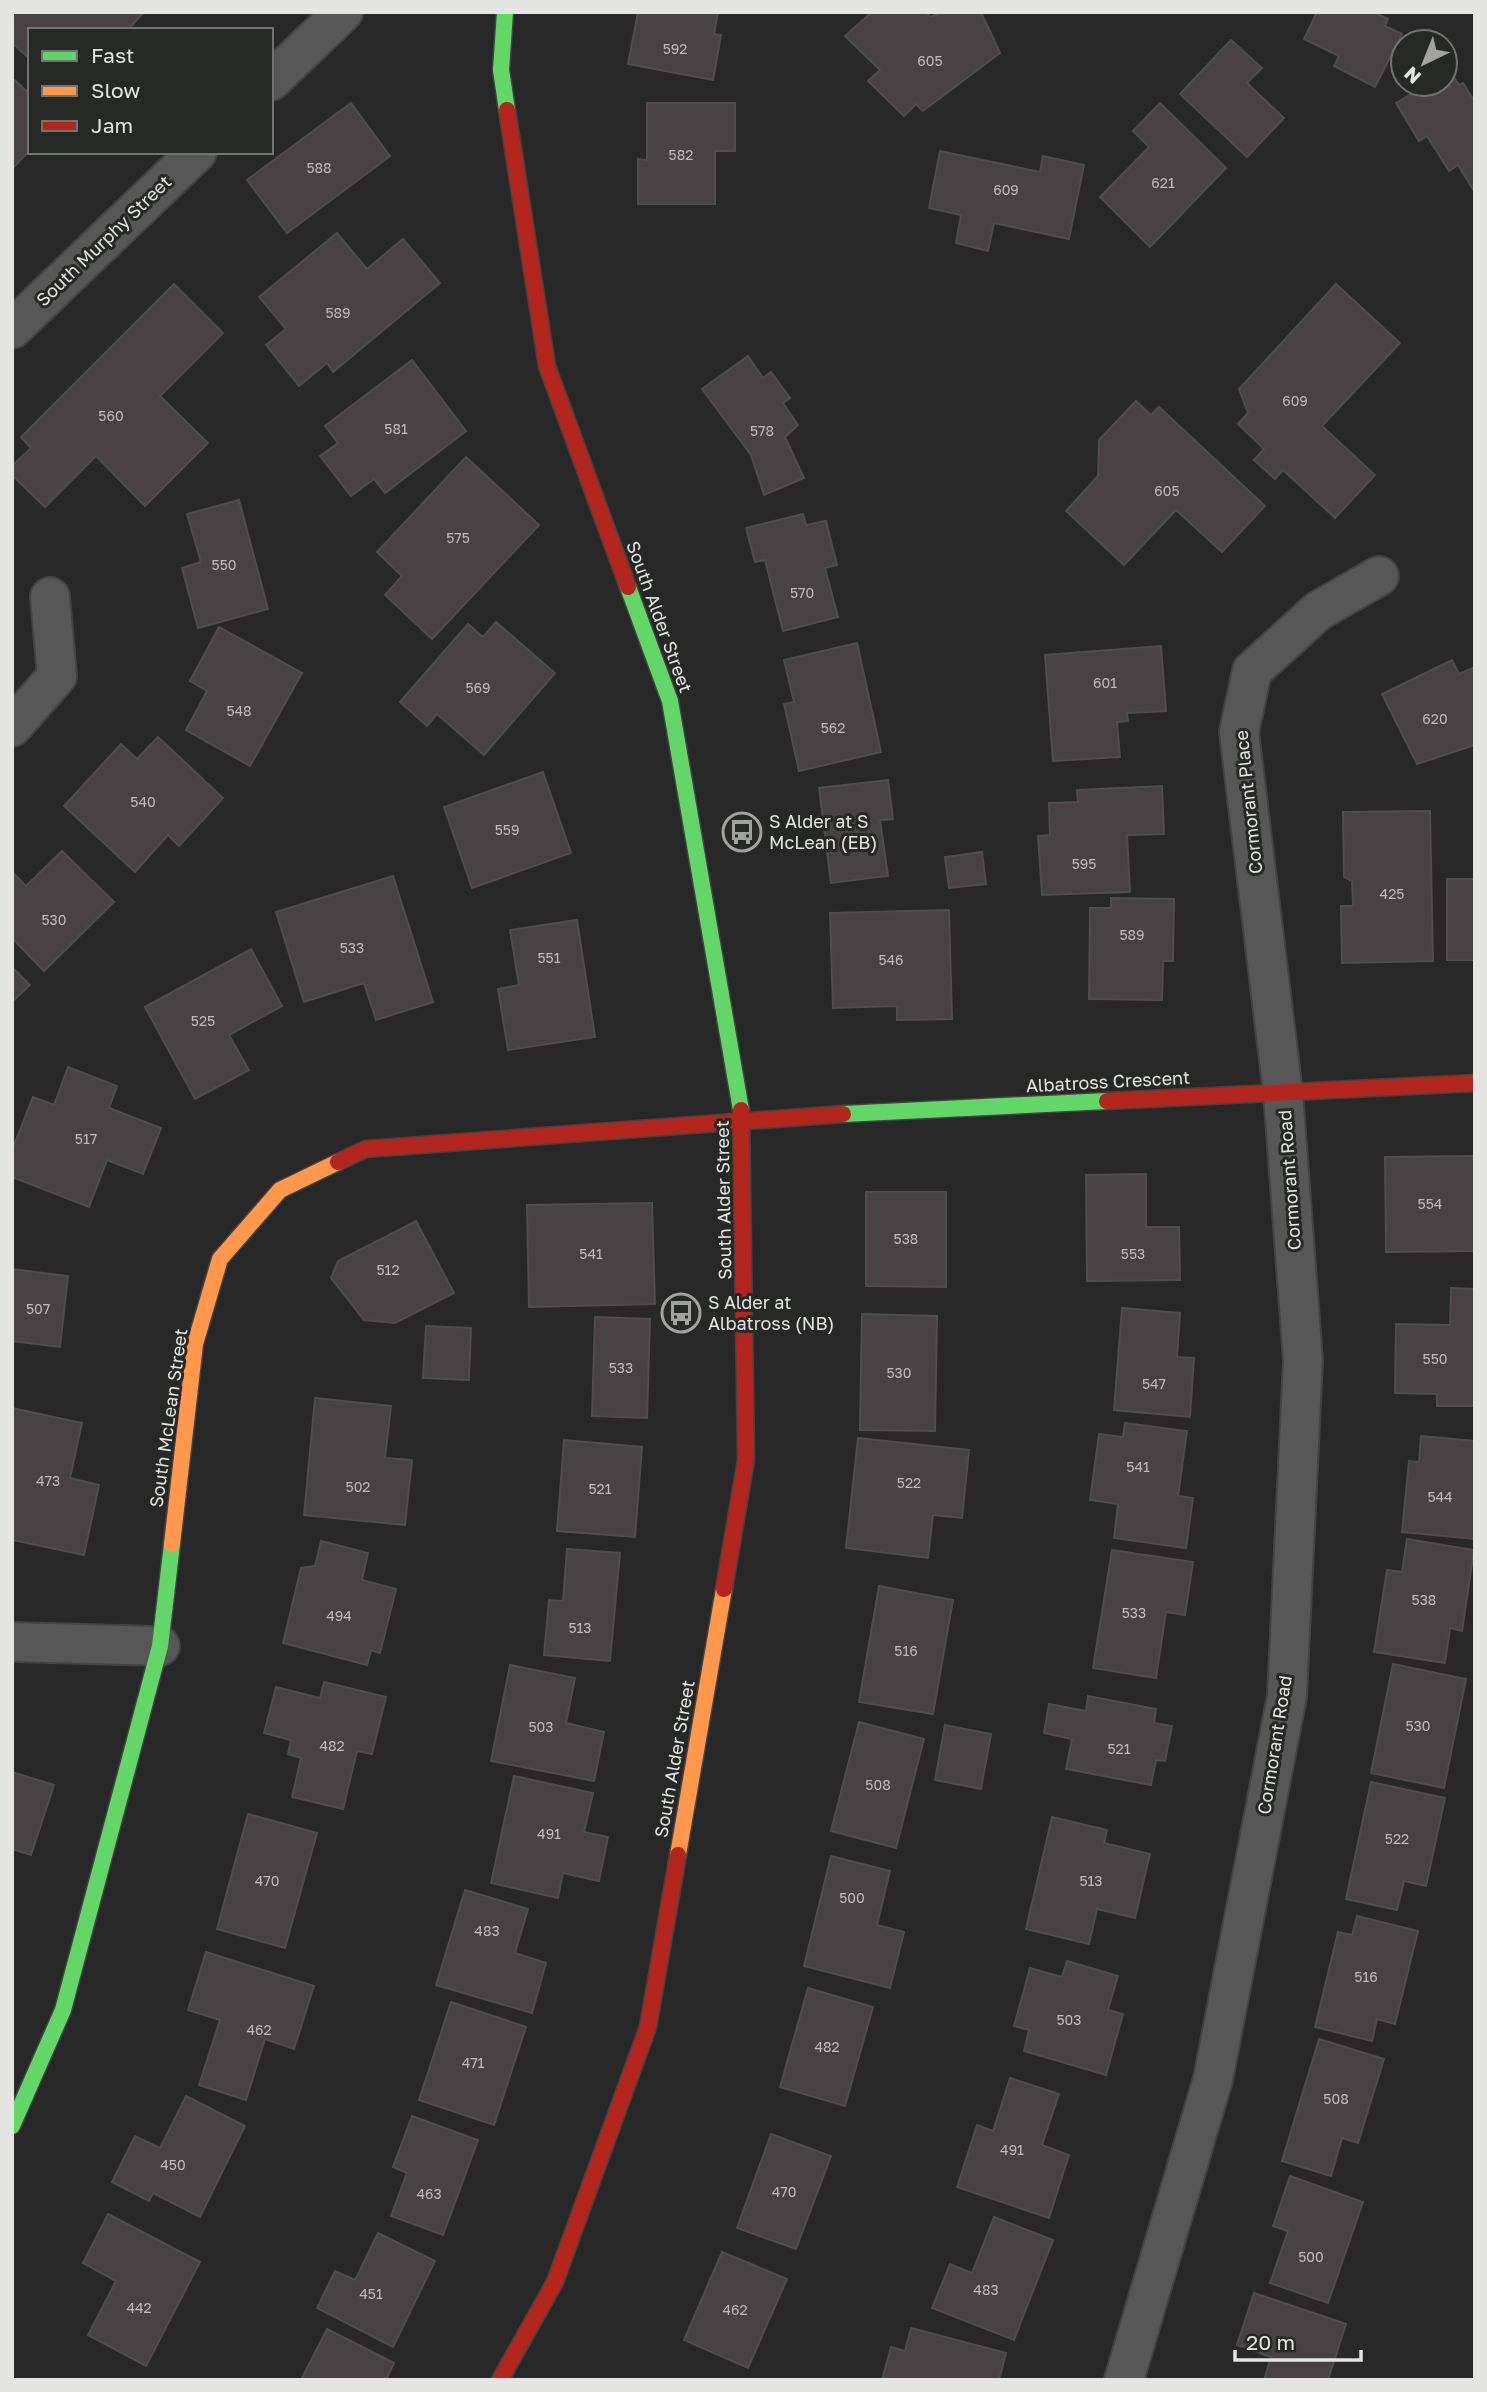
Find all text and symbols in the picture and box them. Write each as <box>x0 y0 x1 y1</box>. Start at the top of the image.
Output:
legend <box>28 28 273 154</box>
north arrow <box>1389 28 1459 98</box>
house number: 592 <box>663 40 687 57</box>
text: Fast <box>91 42 134 68</box>
house number: 605 <box>917 52 943 69</box>
text: N <box>1399 62 1425 89</box>
text: Slow <box>91 77 140 103</box>
text: Jam <box>91 112 133 138</box>
house number: 582 <box>669 146 693 163</box>
house number: 588 <box>306 159 332 176</box>
street label: South Murphy Street <box>31 170 175 310</box>
house number: 621 <box>1151 174 1175 191</box>
house number: 609 <box>993 181 1019 198</box>
house number: 589 <box>325 304 351 321</box>
house number: 609 <box>1282 392 1308 409</box>
house number: 560 <box>98 407 124 424</box>
house number: 581 <box>384 420 408 437</box>
house number: 578 <box>750 422 774 439</box>
house number: 605 <box>1154 482 1180 499</box>
house number: 575 <box>446 529 470 546</box>
street label: South Alder Street <box>622 538 698 695</box>
house number: 550 <box>212 556 236 573</box>
house number: 570 <box>790 584 814 601</box>
house number: 601 <box>1093 674 1117 691</box>
house number: 569 <box>465 679 491 696</box>
house number: 548 <box>226 702 252 719</box>
house number: 620 <box>1422 710 1448 727</box>
house number: 562 <box>821 719 845 736</box>
street label: Cormorant Place <box>1230 729 1266 875</box>
house number: 540 <box>130 793 156 810</box>
place label: S Alder at S McLean (EB) <box>769 810 877 853</box>
bus stop icon: S Alder at S McLean (EB) <box>721 811 763 853</box>
house number: 559 <box>495 821 519 838</box>
house number: 595 <box>1072 855 1096 872</box>
house number: 425 <box>1380 885 1404 902</box>
house number: 530 <box>42 911 67 928</box>
house number: 589 <box>1119 926 1145 943</box>
house number: 533 <box>340 939 364 956</box>
house number: 551 <box>537 949 561 966</box>
house number: 546 <box>878 951 904 968</box>
house number: 525 <box>191 1012 215 1029</box>
street label: Albatross Crescent <box>1025 1066 1191 1096</box>
street label: Cormorant Road <box>1273 1109 1305 1251</box>
street label: South Alder Street <box>711 1120 735 1280</box>
house number: 517 <box>75 1130 97 1147</box>
house number: 554 <box>1418 1195 1442 1212</box>
house number: 538 <box>894 1230 918 1247</box>
house number: 541 <box>579 1245 603 1262</box>
house number: 553 <box>1121 1245 1145 1262</box>
house number: 512 <box>376 1261 400 1278</box>
place label: S Alder at Albatross (NB) <box>708 1291 834 1334</box>
bus stop icon: S Alder at Albatross (NB) <box>660 1292 702 1334</box>
house number: 507 <box>26 1300 50 1317</box>
street label: South McLean Street <box>145 1327 191 1509</box>
house number: 550 <box>1423 1350 1447 1367</box>
house number: 533 <box>609 1359 633 1376</box>
house number: 530 <box>887 1364 912 1381</box>
house number: 547 <box>1142 1375 1166 1392</box>
house number: 541 <box>1126 1458 1150 1475</box>
house number: 473 <box>36 1472 60 1489</box>
house number: 522 <box>897 1474 921 1491</box>
house number: 502 <box>346 1478 370 1495</box>
house number: 521 <box>588 1480 612 1497</box>
house number: 544 <box>1427 1488 1453 1505</box>
house number: 538 <box>1412 1591 1436 1608</box>
house number: 533 <box>1122 1604 1146 1621</box>
house number: 494 <box>326 1607 352 1624</box>
house number: 513 <box>568 1619 592 1636</box>
house number: 516 <box>894 1642 918 1659</box>
street label: Cormorant Road <box>1252 1674 1296 1816</box>
street label: South Alder Street <box>649 1678 699 1839</box>
house number: 530 <box>1406 1717 1431 1734</box>
house number: 503 <box>529 1718 554 1735</box>
house number: 482 <box>319 1737 345 1754</box>
house number: 521 <box>1107 1740 1131 1757</box>
house number: 508 <box>865 1776 891 1793</box>
house number: 491 <box>537 1825 561 1842</box>
house number: 522 <box>1385 1830 1409 1847</box>
house number: 470 <box>255 1872 279 1889</box>
house number: 513 <box>1079 1872 1103 1889</box>
house number: 500 <box>839 1889 865 1906</box>
house number: 483 <box>474 1922 500 1939</box>
house number: 516 <box>1354 1968 1378 1985</box>
house number: 503 <box>1057 2011 1082 2028</box>
house number: 462 <box>246 2021 272 2038</box>
house number: 482 <box>814 2038 840 2055</box>
house number: 471 <box>462 2054 485 2071</box>
house number: 508 <box>1323 2090 1349 2107</box>
house number: 491 <box>1000 2141 1024 2158</box>
house number: 450 <box>160 2156 186 2173</box>
house number: 470 <box>772 2183 796 2200</box>
house number: 463 <box>416 2185 442 2202</box>
house number: 500 <box>1298 2248 1324 2265</box>
house number: 483 <box>973 2281 999 2298</box>
house number: 451 <box>359 2285 383 2302</box>
house number: 442 <box>126 2299 152 2316</box>
house number: 462 <box>722 2301 748 2318</box>
scale bar <box>1235 2318 1361 2362</box>
text: 20 m <box>1246 2329 1295 2355</box>

